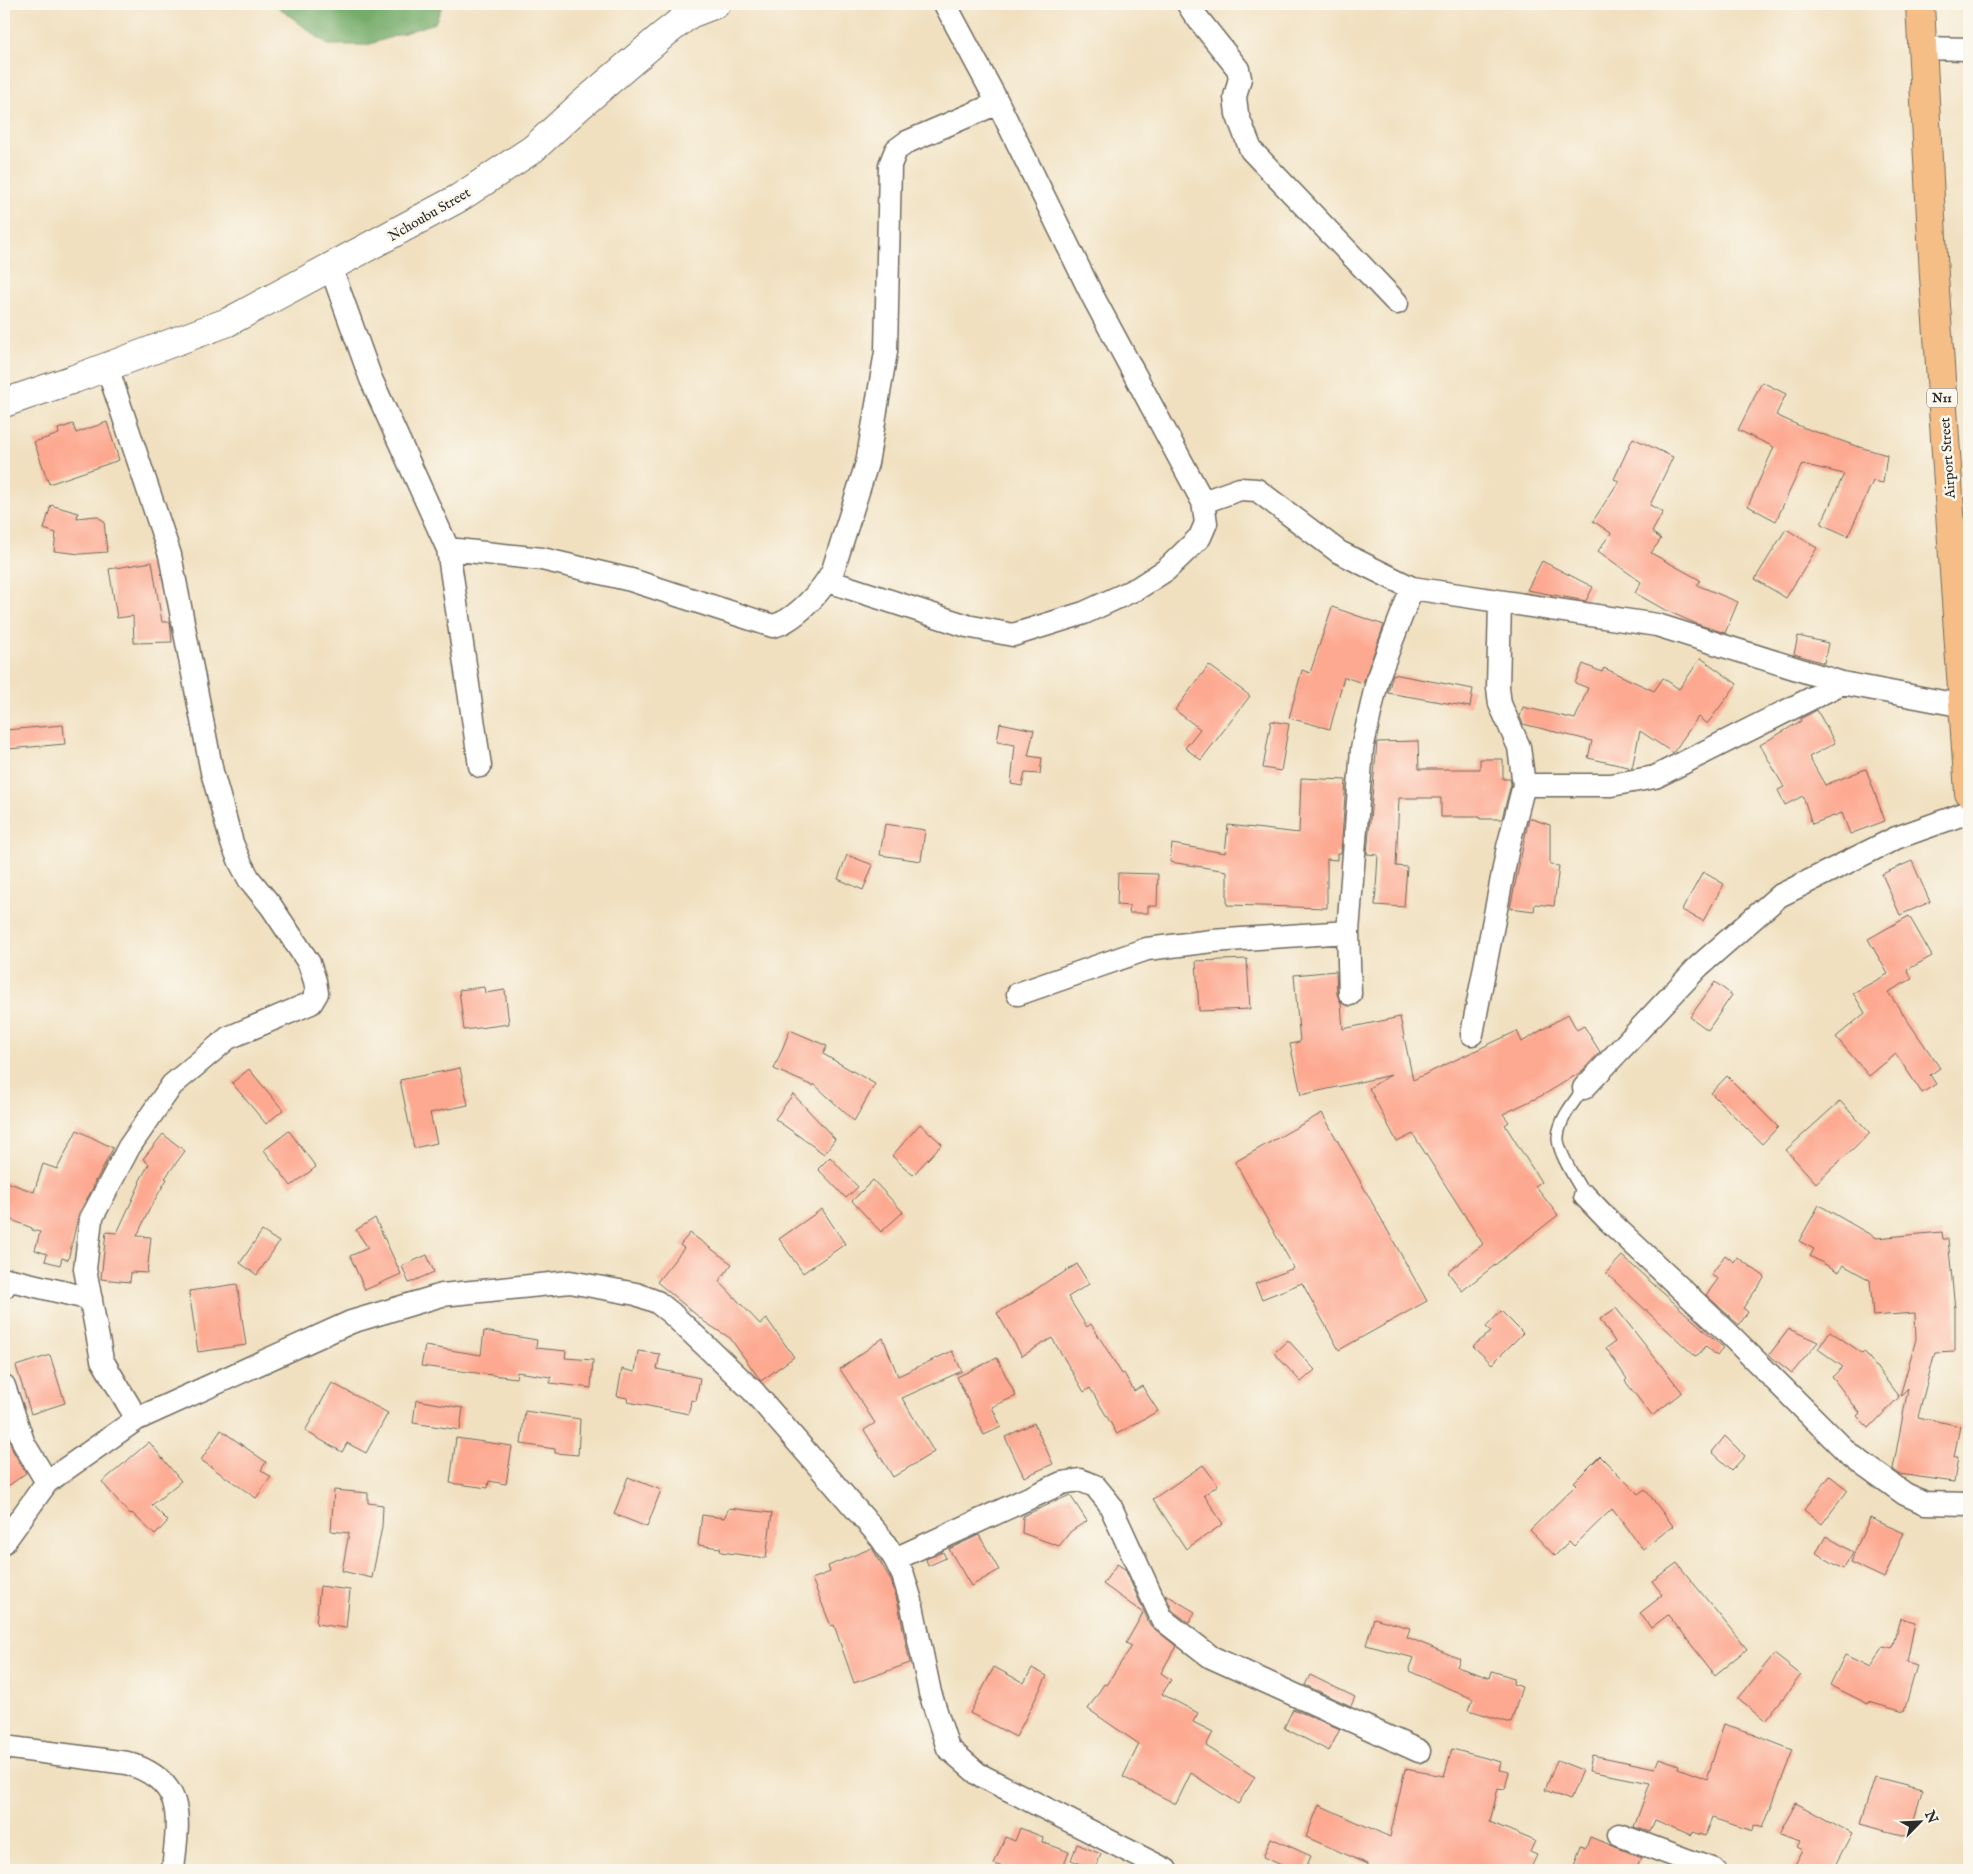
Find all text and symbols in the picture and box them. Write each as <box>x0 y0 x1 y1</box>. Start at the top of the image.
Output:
street label: Nchoubu Street <box>385 184 474 246</box>
road number: N11 <box>1927 388 1957 408</box>
street label: Airport Street <box>1936 417 1960 500</box>
north arrow <box>1896 1796 1946 1846</box>
text: N <box>1920 1807 1942 1826</box>

